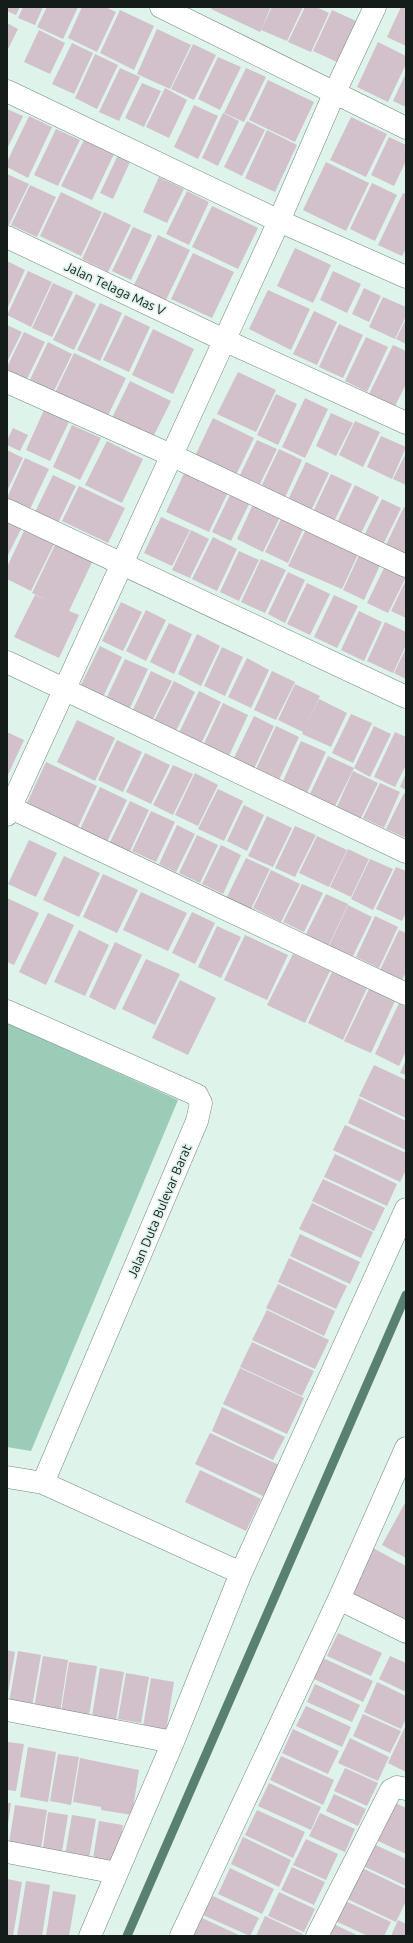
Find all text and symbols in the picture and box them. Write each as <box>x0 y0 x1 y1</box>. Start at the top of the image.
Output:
street label: Jalan Telaga Mas V <box>62 259 168 318</box>
street label: Jalan Duta Bulevar Barat <box>124 1142 194 1280</box>

